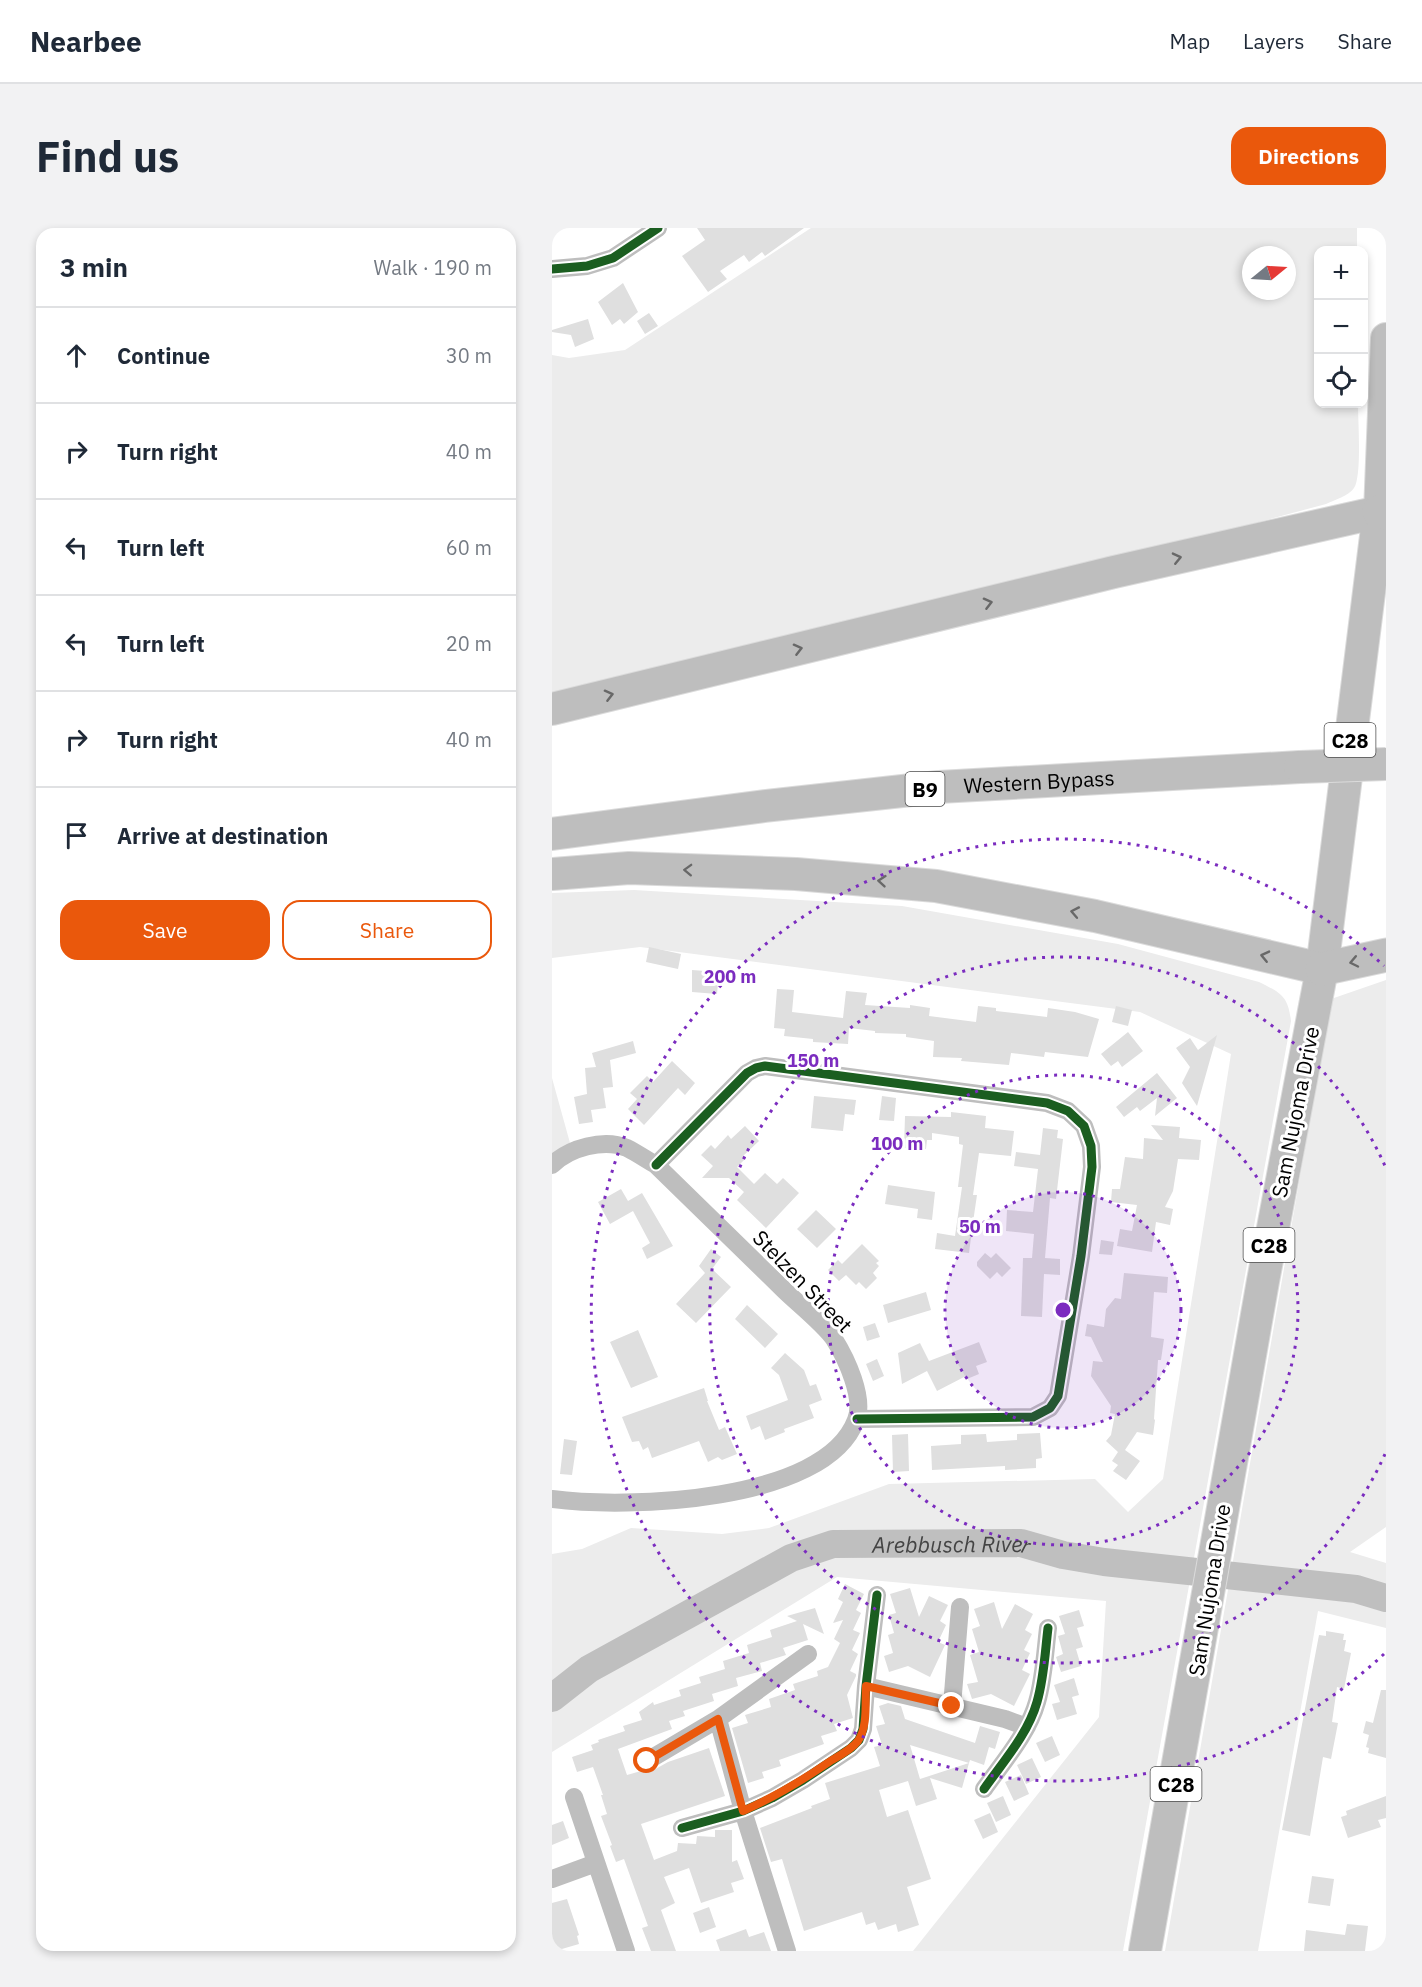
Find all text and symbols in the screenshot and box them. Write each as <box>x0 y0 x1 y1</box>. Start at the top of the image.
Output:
text: Nearbee <box>30 23 142 60</box>
text: Map <box>1170 27 1210 55</box>
text: Layers <box>1243 27 1305 55</box>
text: Share <box>1338 27 1392 55</box>
button: Directions <box>1231 127 1386 185</box>
text: Find us <box>36 129 179 184</box>
north arrow <box>1242 246 1296 300</box>
map controls <box>1314 246 1368 408</box>
button: + <box>1314 246 1368 300</box>
text: 3 min <box>60 250 128 284</box>
text: Walk · 190 m <box>374 254 492 281</box>
button: − <box>1314 300 1368 354</box>
icon: ahead <box>60 339 93 372</box>
text: Continue <box>117 341 210 370</box>
text: 30 m <box>446 342 492 369</box>
button: locate <box>1314 354 1368 408</box>
icon: right <box>60 435 93 468</box>
text: Turn right <box>117 437 218 466</box>
text: 40 m <box>446 438 492 465</box>
icon: left <box>60 531 93 564</box>
text: Turn left <box>117 533 205 562</box>
text: 60 m <box>446 534 492 561</box>
one-way arrow <box>1172 552 1182 565</box>
one-way arrow <box>982 597 992 610</box>
icon: left <box>60 627 93 660</box>
text: Turn left <box>117 629 205 658</box>
text: 20 m <box>446 630 492 657</box>
one-way arrow <box>793 643 803 656</box>
one-way arrow <box>604 690 614 703</box>
icon: right <box>60 723 93 756</box>
road number: C28 <box>1324 723 1376 757</box>
text: Turn right <box>117 725 218 754</box>
text: 40 m <box>446 726 492 753</box>
street label: Western Bypass <box>963 763 1115 800</box>
road number: B9 <box>906 772 944 806</box>
icon: arrive <box>60 819 93 852</box>
text: Arrive at destination <box>117 821 328 850</box>
one-way arrow <box>683 864 692 877</box>
one-way arrow <box>878 875 887 888</box>
button: Save <box>60 900 270 960</box>
button: Share <box>282 900 492 960</box>
one-way arrow <box>1070 906 1080 919</box>
one-way arrow <box>1260 950 1270 963</box>
one-way arrow <box>1349 955 1359 968</box>
text: 200 m <box>704 965 756 988</box>
street label: Sam Nujoma Drive <box>1265 1024 1325 1200</box>
text: 150 m <box>787 1049 839 1072</box>
text: 100 m <box>871 1132 923 1155</box>
text: 50 m <box>959 1215 1001 1238</box>
street label: Stelzen Street <box>747 1224 859 1338</box>
road number: C28 <box>1244 1228 1294 1262</box>
centre of rings <box>1053 1300 1073 1320</box>
street label: Sam Nujoma Drive <box>1182 1502 1236 1678</box>
water label: Arebbusch River <box>871 1528 1035 1560</box>
route end <box>938 1692 964 1718</box>
route start <box>633 1747 659 1773</box>
road number: C28 <box>1150 1767 1202 1801</box>

